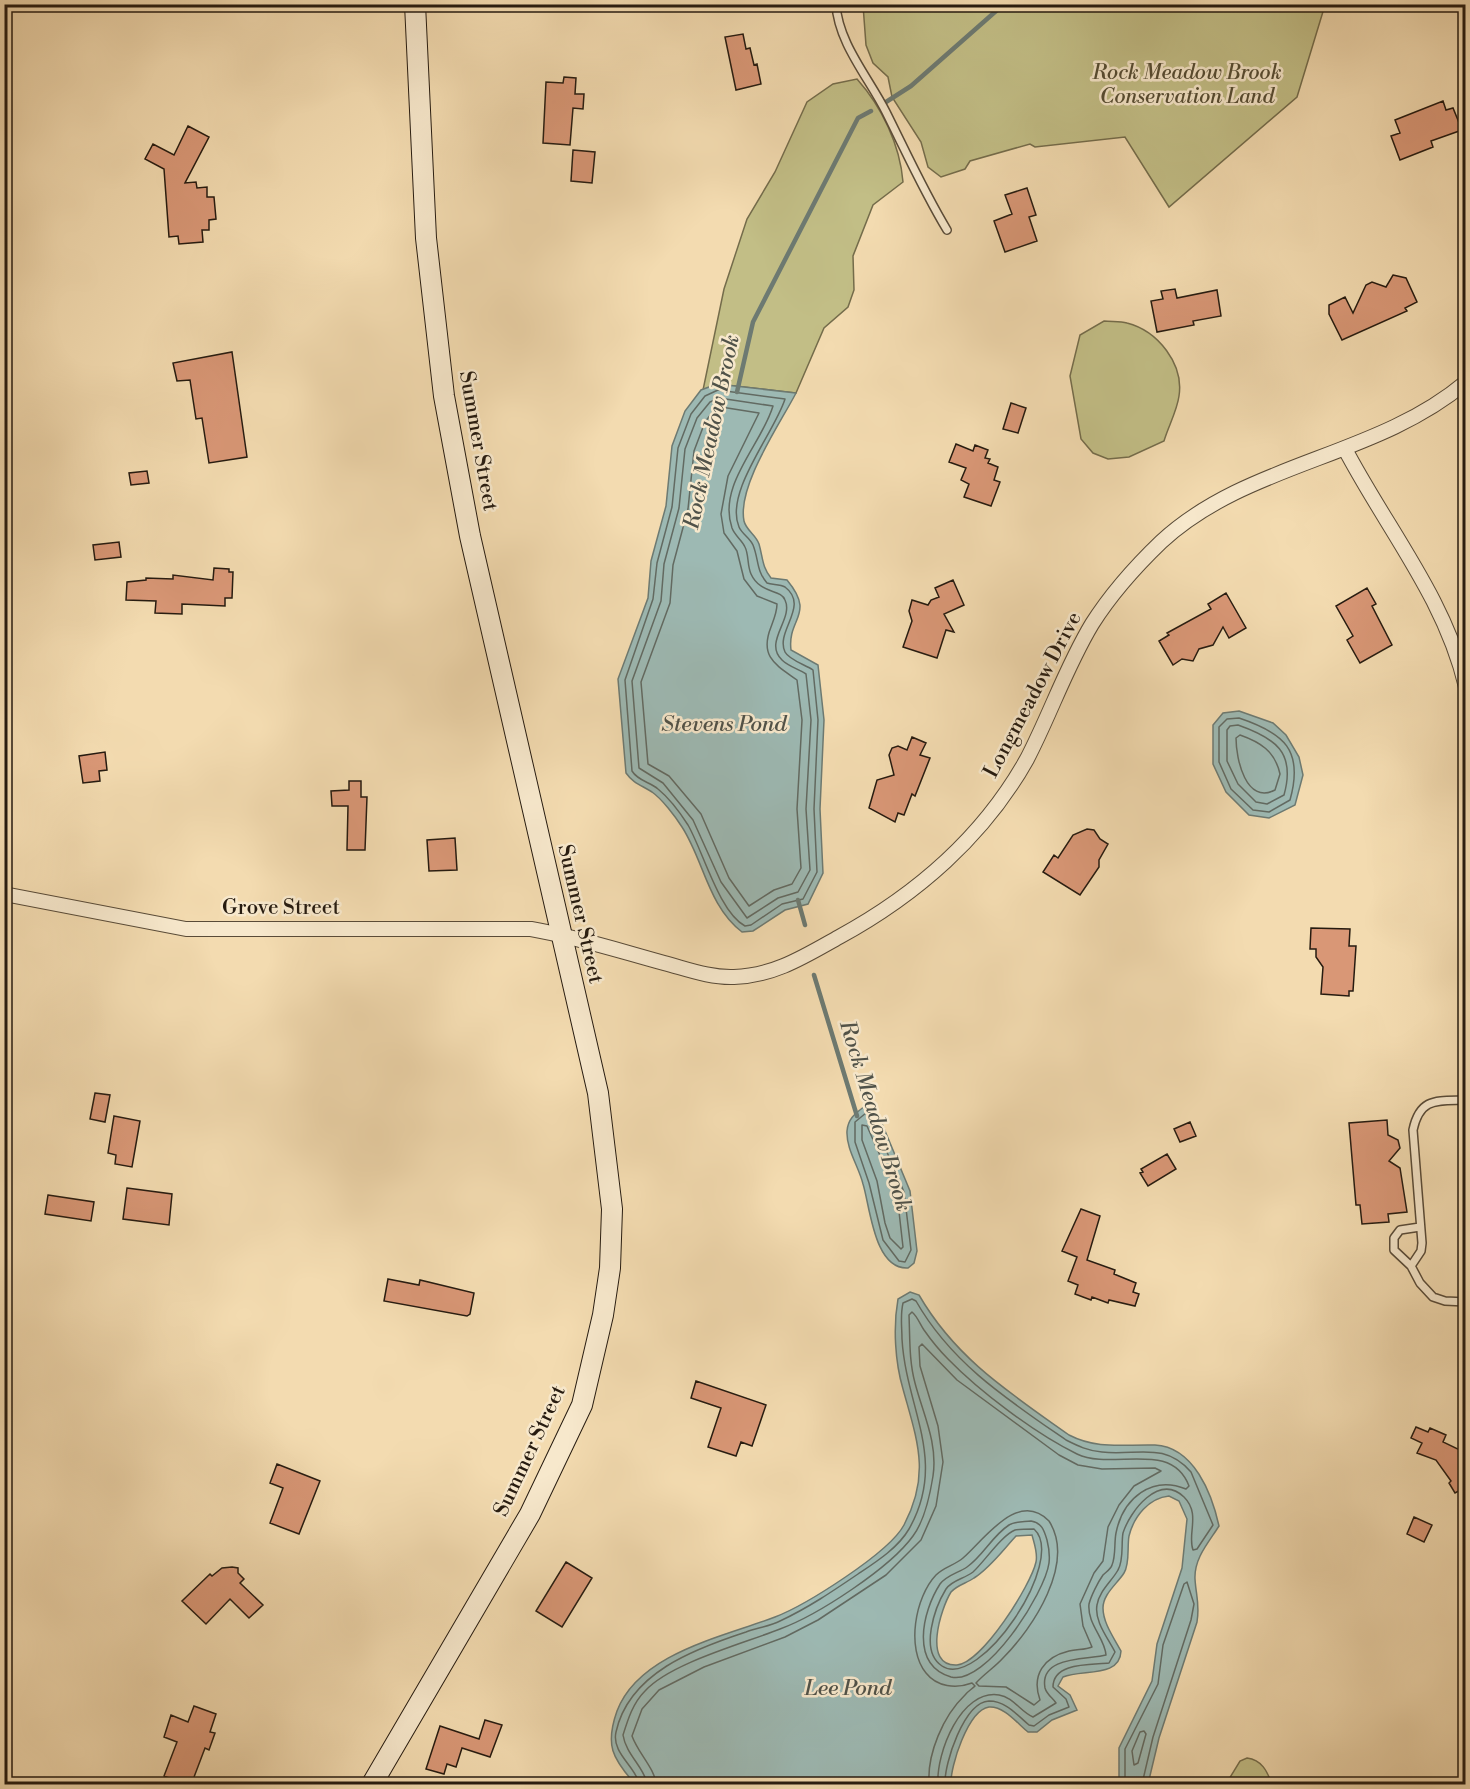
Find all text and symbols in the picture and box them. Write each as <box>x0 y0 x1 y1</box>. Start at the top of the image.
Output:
park label: Rock Meadow Brook Conservation Land <box>1091 60 1282 110</box>
water label: Rock Meadow Brook <box>678 332 746 533</box>
street label: Summer Street <box>453 369 503 514</box>
street label: Longmeadow Drive <box>978 608 1088 782</box>
water label: Stevens Pond <box>661 711 788 738</box>
street label: Summer Street <box>551 842 609 987</box>
street label: Grove Street <box>222 895 340 921</box>
water label: Rock Meadow Brook <box>833 1016 917 1215</box>
street label: Summer Street <box>488 1381 572 1521</box>
water label: Lee Pond <box>804 1675 893 1702</box>

